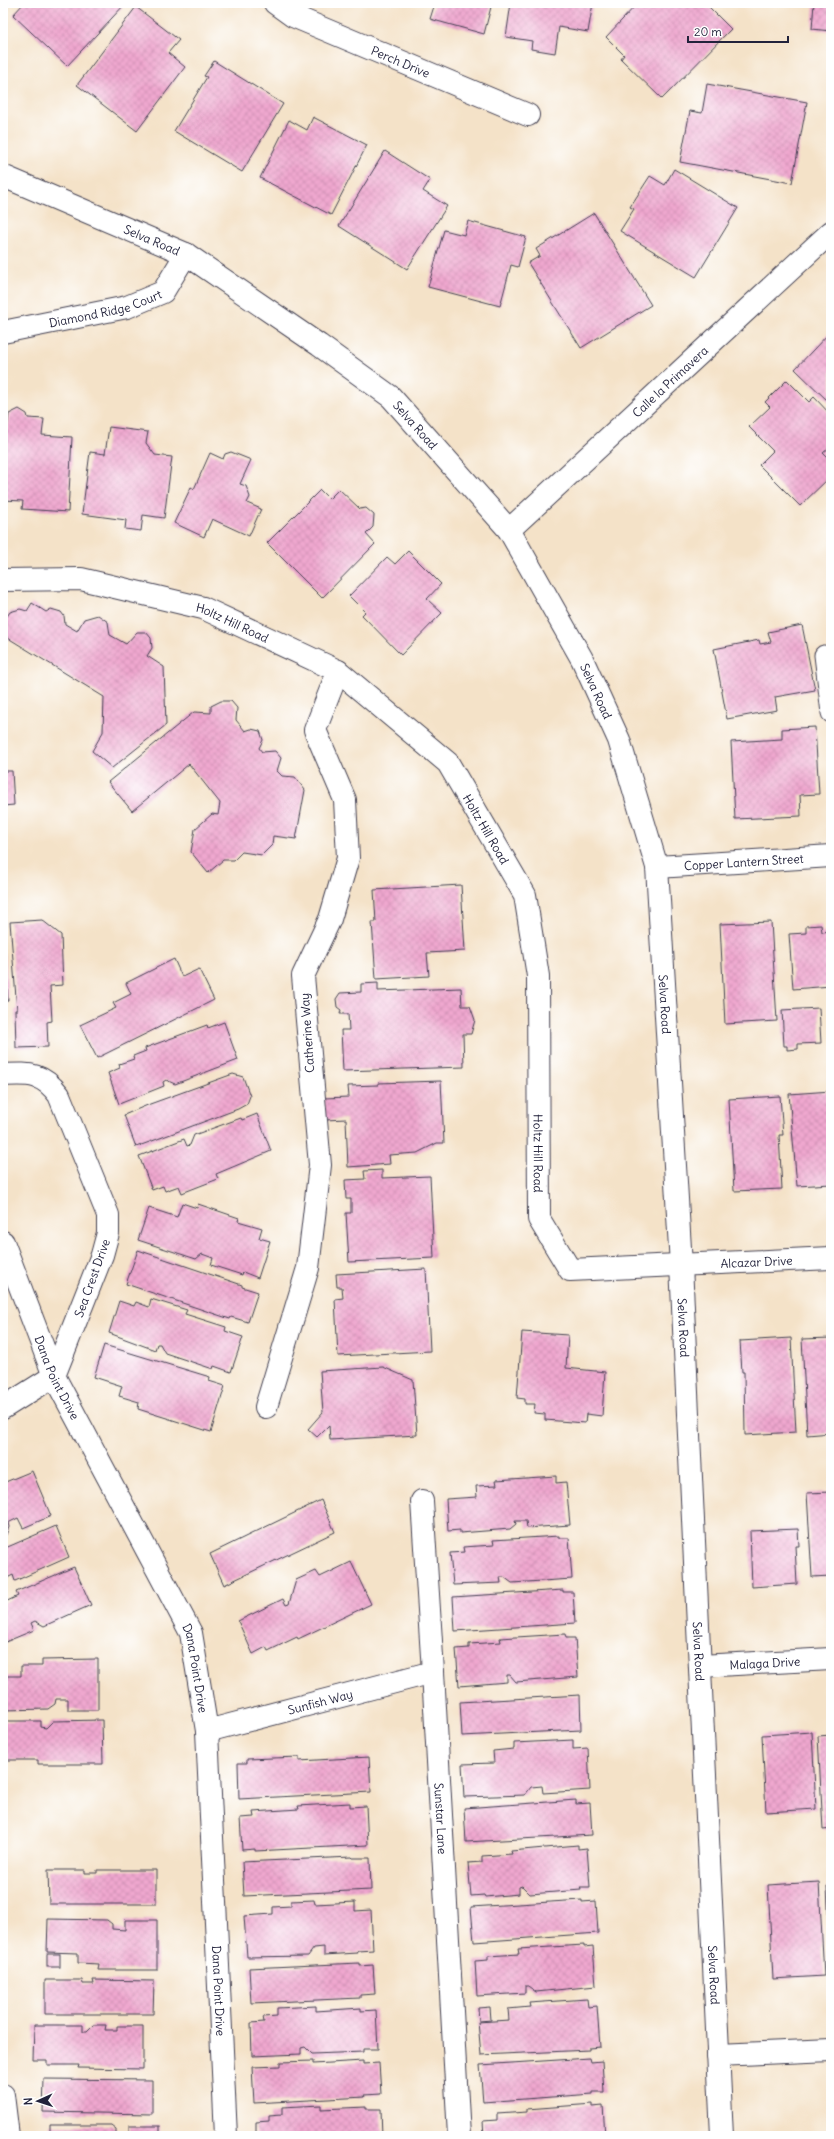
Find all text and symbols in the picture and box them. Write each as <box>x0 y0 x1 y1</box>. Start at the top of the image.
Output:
scale bar <box>688 18 788 44</box>
text: 20 m <box>694 24 722 39</box>
street label: Perch Drive <box>369 42 432 80</box>
street label: Selva Road <box>122 221 182 258</box>
street label: Diamond Ridge Court <box>48 286 164 330</box>
street label: Calle la Primavera <box>629 342 711 420</box>
street label: Selva Road <box>390 398 441 452</box>
street label: Holtz Hill Road <box>195 599 271 645</box>
street label: Selva Road <box>577 661 616 721</box>
street label: Holtz Hill Road <box>460 791 513 867</box>
street label: Copper Lantern Street <box>684 850 804 873</box>
street label: Selva Road <box>656 974 675 1034</box>
street label: Catherine Way <box>297 993 317 1073</box>
street label: Holtz Hill Road <box>531 1114 546 1193</box>
street label: Sea Crest Drive <box>71 1237 113 1319</box>
street label: Alcazar Drive <box>720 1252 793 1271</box>
street label: Selva Road <box>675 1298 693 1358</box>
street label: Dana Point Drive <box>32 1333 83 1422</box>
street label: Dana Point Drive <box>180 1621 211 1714</box>
street label: Selva Road <box>690 1621 708 1681</box>
street label: Malaga Drive <box>729 1653 801 1672</box>
street label: Sunfish Way <box>286 1686 354 1717</box>
street label: Sunstar Lane <box>432 1782 451 1855</box>
street label: Dana Point Drive <box>210 1945 229 2036</box>
street label: Selva Road <box>706 1945 723 2005</box>
north arrow <box>18 2081 58 2121</box>
text: N <box>21 2097 35 2106</box>

